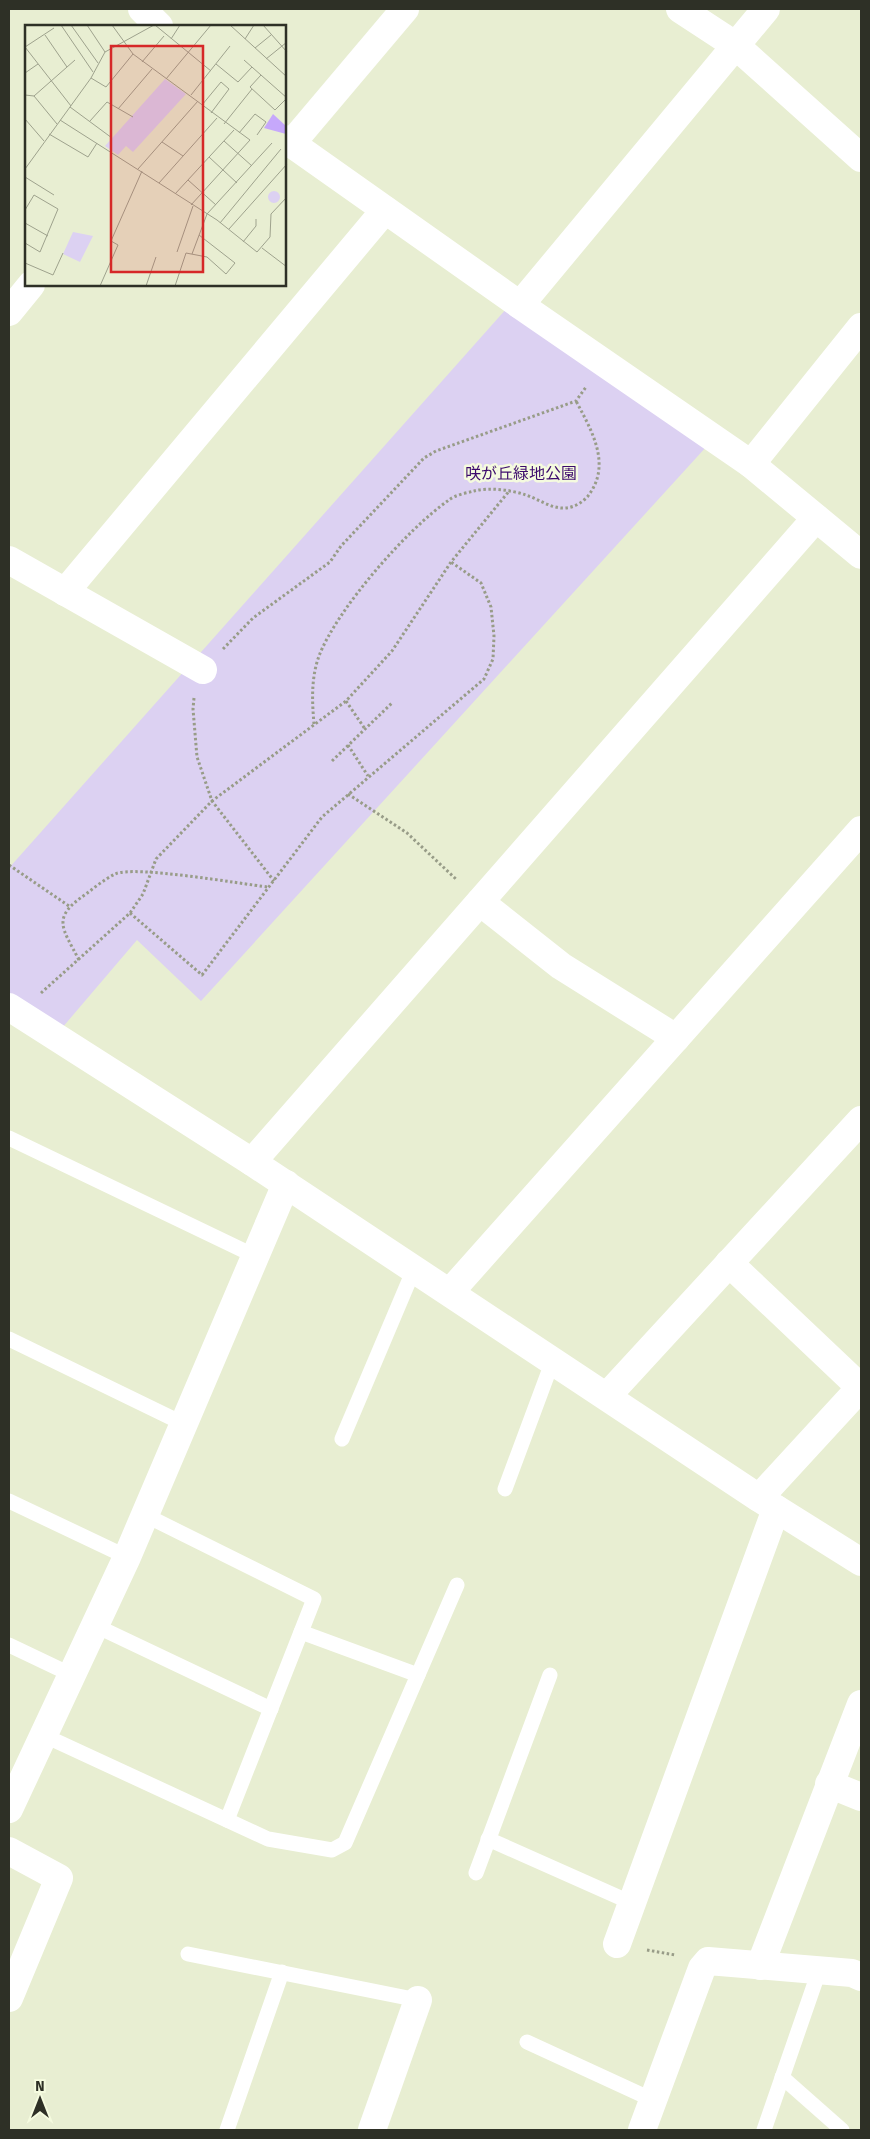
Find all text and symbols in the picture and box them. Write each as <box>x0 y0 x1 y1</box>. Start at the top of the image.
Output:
inset map <box>25 25 286 286</box>
park label: 咲が丘緑地公園 <box>465 464 577 483</box>
north arrow <box>15 2074 65 2124</box>
text: N <box>35 2078 45 2095</box>

